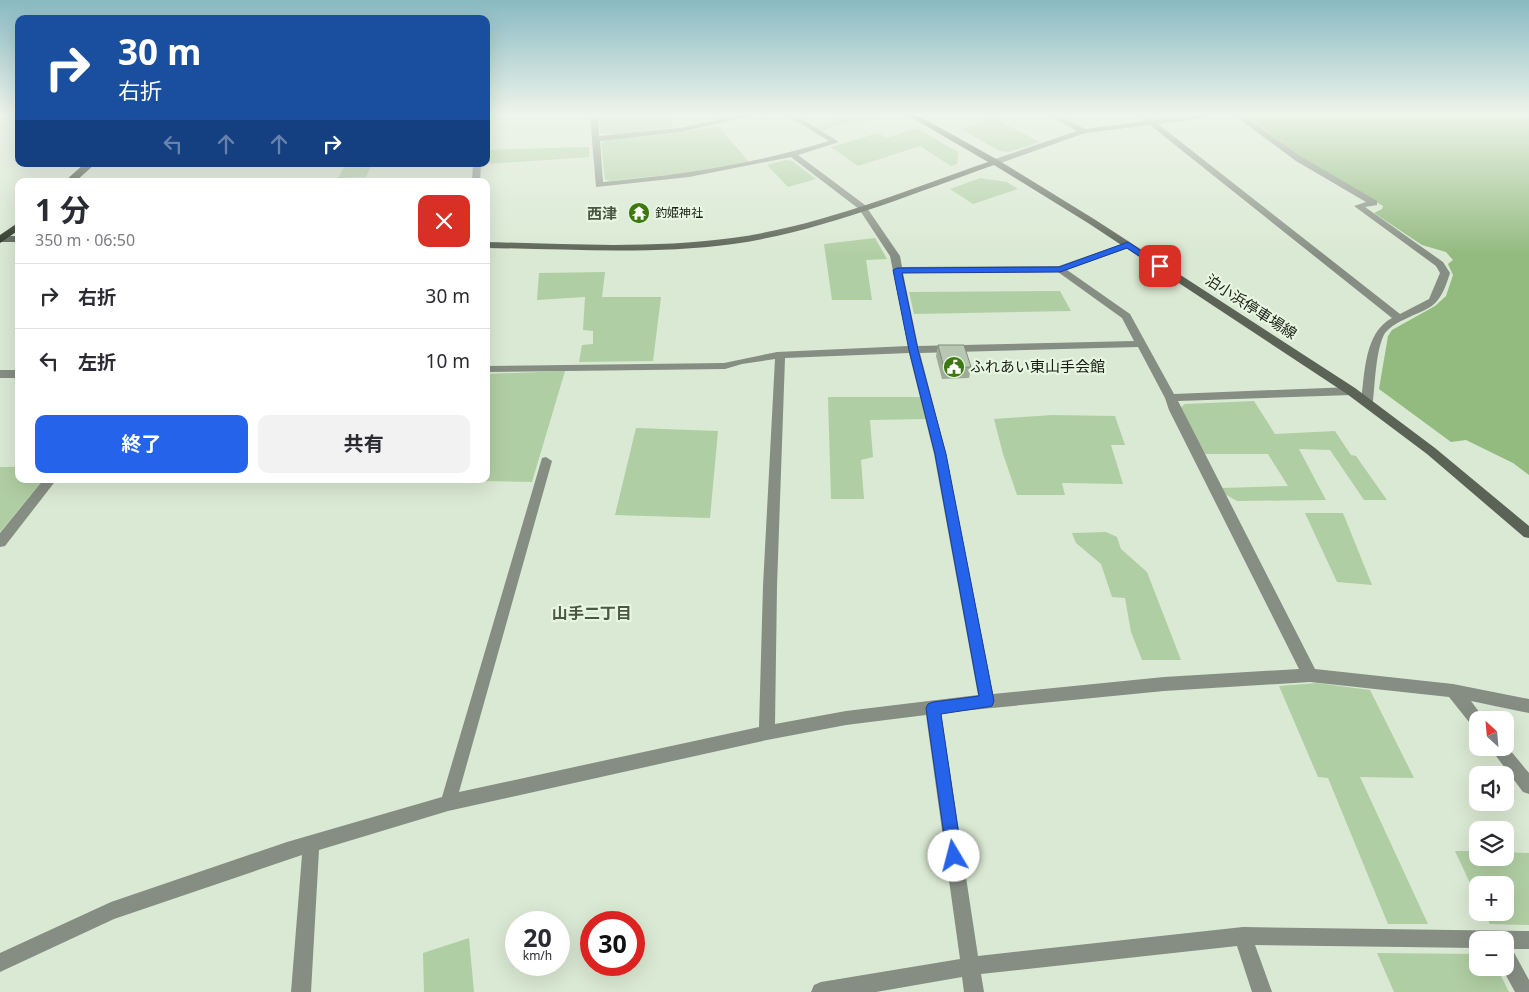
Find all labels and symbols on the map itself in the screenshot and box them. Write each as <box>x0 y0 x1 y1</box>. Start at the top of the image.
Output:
temple icon: 釣姫神社 <box>627 201 651 225</box>
district label: 西津 <box>587 203 617 223</box>
place label: 釣姫神社 <box>655 204 703 221</box>
pin <box>1139 245 1181 287</box>
street label: 泊小浜停車場線 <box>1202 269 1301 343</box>
public building icon: ふれあい東山手会館 <box>942 355 966 379</box>
place label: ふれあい東山手会館 <box>970 356 1105 376</box>
district label: 山手二丁目 <box>552 602 632 624</box>
north arrow <box>1469 711 1514 756</box>
position arrow <box>927 829 979 881</box>
speed limit sign: 30 <box>580 911 645 976</box>

